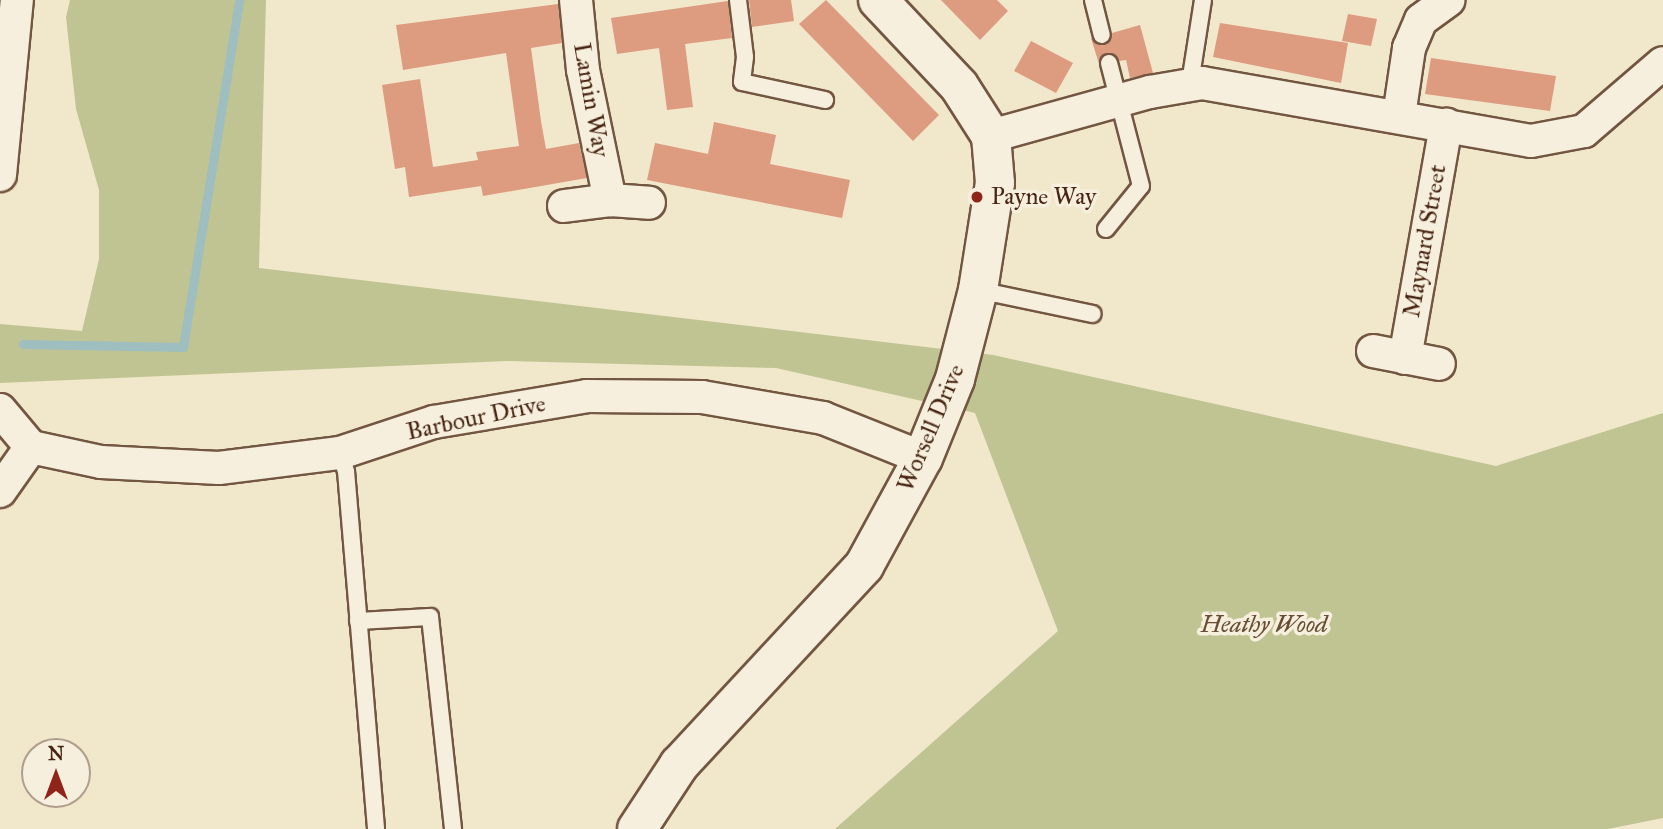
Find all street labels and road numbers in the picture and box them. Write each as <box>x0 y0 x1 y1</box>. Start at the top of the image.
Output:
street label: Lamin Way <box>567 41 615 159</box>
street label: Maynard Street <box>1397 162 1453 320</box>
street label: Worsell Drive <box>891 360 971 496</box>
street label: Barbour Drive <box>404 389 548 447</box>

